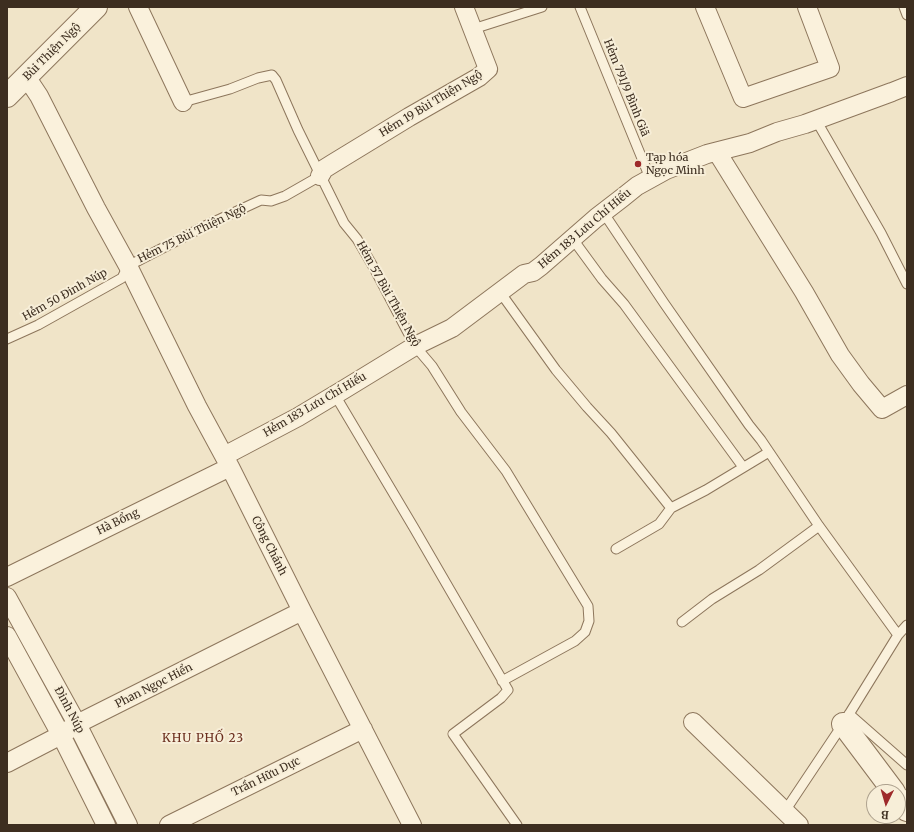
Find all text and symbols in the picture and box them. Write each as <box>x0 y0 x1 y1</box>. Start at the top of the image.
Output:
street label: Bùi Thiện Ngộ <box>21 21 83 83</box>
street label: Hẻm 791/9 Bình Giã <box>600 37 652 139</box>
street label: Hẻm 19 Bùi Thiện Ngộ <box>377 68 485 140</box>
place label: Tạp hóa Ngọc Minh <box>646 151 705 177</box>
marker: Tạp hóa Ngọc Minh <box>633 159 643 169</box>
street label: Hẻm 183 Lưu Chí Hiếu <box>536 186 634 272</box>
street label: Hẻm 75 Bùi Thiện Ngộ <box>136 202 248 266</box>
street label: Hẻm 57 Bùi Thiện Ngộ <box>354 239 422 349</box>
street label: Hẻm 50 Đinh Núp <box>20 266 110 324</box>
street label: Hẻm 183 Lưu Chí Hiếu <box>261 370 369 440</box>
street label: Hà Bổng <box>95 506 141 538</box>
street label: Công Chánh <box>248 514 290 578</box>
street label: Phan Ngọc Hiển <box>113 661 195 711</box>
street label: Đinh Núp <box>51 684 87 736</box>
district label: KHU PHỐ 23 <box>162 732 244 746</box>
street label: Trần Hữu Dực <box>230 755 302 799</box>
north arrow <box>866 784 906 824</box>
text: B <box>881 808 889 822</box>

